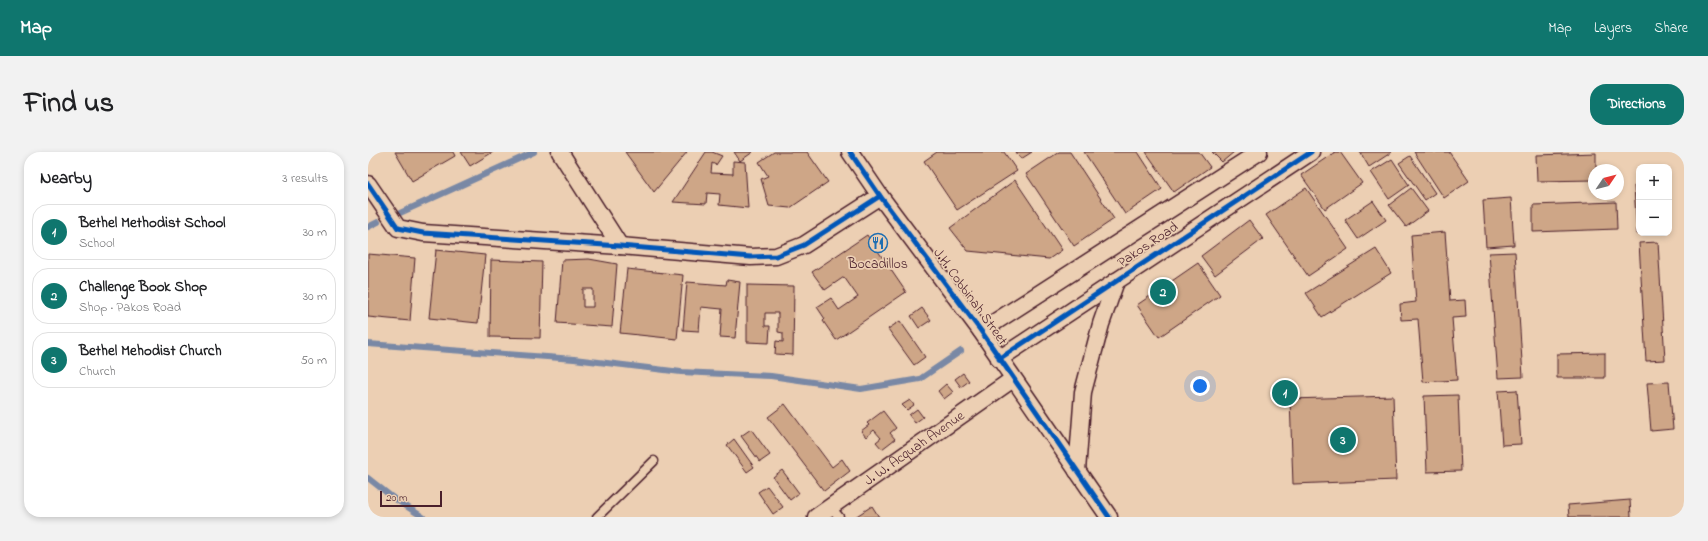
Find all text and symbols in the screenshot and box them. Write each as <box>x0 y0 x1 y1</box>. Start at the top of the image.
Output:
text: Map <box>20 15 52 42</box>
text: Map <box>1548 18 1572 39</box>
text: Layers <box>1594 18 1632 39</box>
text: Share <box>1654 18 1688 39</box>
text: Find us <box>24 84 114 125</box>
button: Directions <box>1590 84 1684 125</box>
north arrow <box>1588 164 1624 200</box>
map controls <box>1636 164 1672 236</box>
button: + <box>1636 164 1672 200</box>
text: Nearby <box>40 166 92 191</box>
text: 3 results <box>282 169 328 188</box>
button: − <box>1636 200 1672 236</box>
text: Bethel Methodist School <box>79 212 225 234</box>
street label: Pakos Road <box>1113 217 1183 273</box>
text: 1 <box>52 223 56 242</box>
text: 30 m <box>303 223 327 242</box>
restaurant icon: Bocadillos <box>867 232 889 254</box>
text: School <box>79 234 115 253</box>
street label: J.H. Cobbinah Street <box>928 244 1013 350</box>
place label: Bocadillos <box>847 254 908 275</box>
text: Challenge Book Shop <box>79 276 207 298</box>
pin: 2 <box>1150 277 1176 307</box>
text: 2 <box>51 287 57 306</box>
text: 30 m <box>303 287 327 306</box>
text: Shop · Pakos Road <box>79 298 181 317</box>
text: Bethel Mehodist Church <box>79 340 222 362</box>
text: 3 <box>51 351 57 370</box>
text: 50 m <box>301 351 327 370</box>
text: Church <box>79 362 116 381</box>
your location <box>1190 376 1210 396</box>
pin: 1 <box>1272 378 1298 408</box>
street label: J. W. Acquah Avenue <box>860 405 969 491</box>
pin: 3 <box>1330 425 1356 455</box>
scale bar <box>380 489 442 508</box>
text: 20 m <box>386 490 408 506</box>

